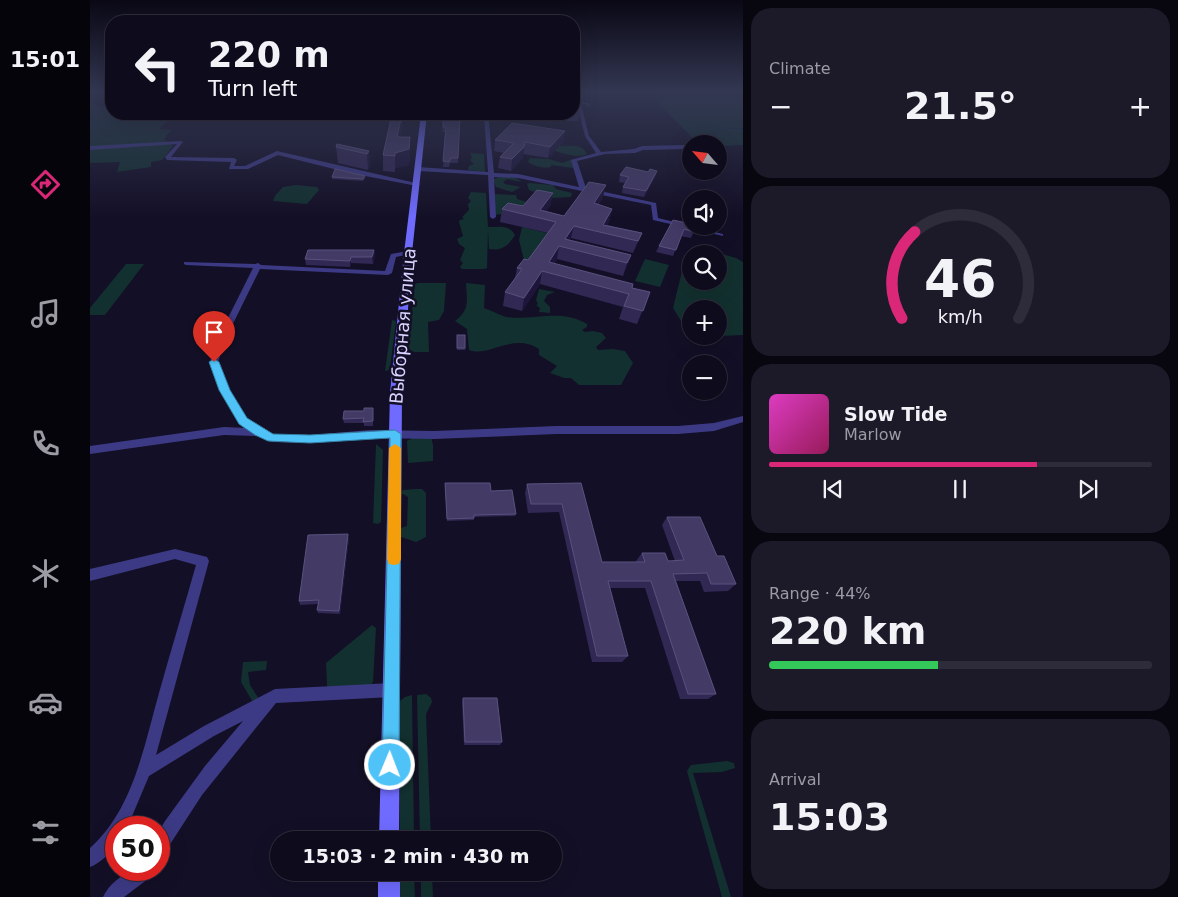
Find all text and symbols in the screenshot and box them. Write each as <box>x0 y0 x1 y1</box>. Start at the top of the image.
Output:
icon: left <box>125 35 190 100</box>
text: 220 m <box>208 35 330 75</box>
text: 15:01 <box>10 47 80 72</box>
text: Climate <box>769 59 831 78</box>
text: Turn left <box>208 76 297 101</box>
text: 21.5° <box>904 84 1017 128</box>
text: − <box>769 90 792 123</box>
text: + <box>1129 90 1152 123</box>
north arrow <box>682 135 728 180</box>
map controls <box>682 135 727 400</box>
icon: directions <box>28 167 63 202</box>
button: sound <box>682 190 727 235</box>
button: search <box>682 245 727 290</box>
street label: Выборная улица <box>385 247 420 405</box>
text: 46 <box>924 249 997 309</box>
icon: music <box>28 296 63 331</box>
button: + <box>682 300 727 345</box>
text: km/h <box>938 306 983 327</box>
pin <box>193 311 235 362</box>
icon: arrive <box>200 318 228 346</box>
button: − <box>682 355 727 400</box>
text: Slow Tide <box>844 403 947 425</box>
text: Marlow <box>844 425 902 444</box>
icon: phone <box>28 426 63 461</box>
icon: previous <box>819 475 847 503</box>
icon: pause <box>946 475 974 503</box>
icon: next <box>1074 475 1102 503</box>
icon: climate <box>28 556 63 591</box>
text: Range · 44% <box>769 584 871 603</box>
text: 220 km <box>769 609 926 653</box>
icon: car <box>28 685 63 720</box>
position arrow <box>363 738 415 790</box>
text: Arrival <box>769 770 821 789</box>
text: 15:03 <box>769 795 890 839</box>
icon: filters <box>28 815 63 850</box>
speed limit sign: 50 <box>105 816 170 881</box>
text: 15:03 · 2 min · 430 m <box>302 845 530 867</box>

